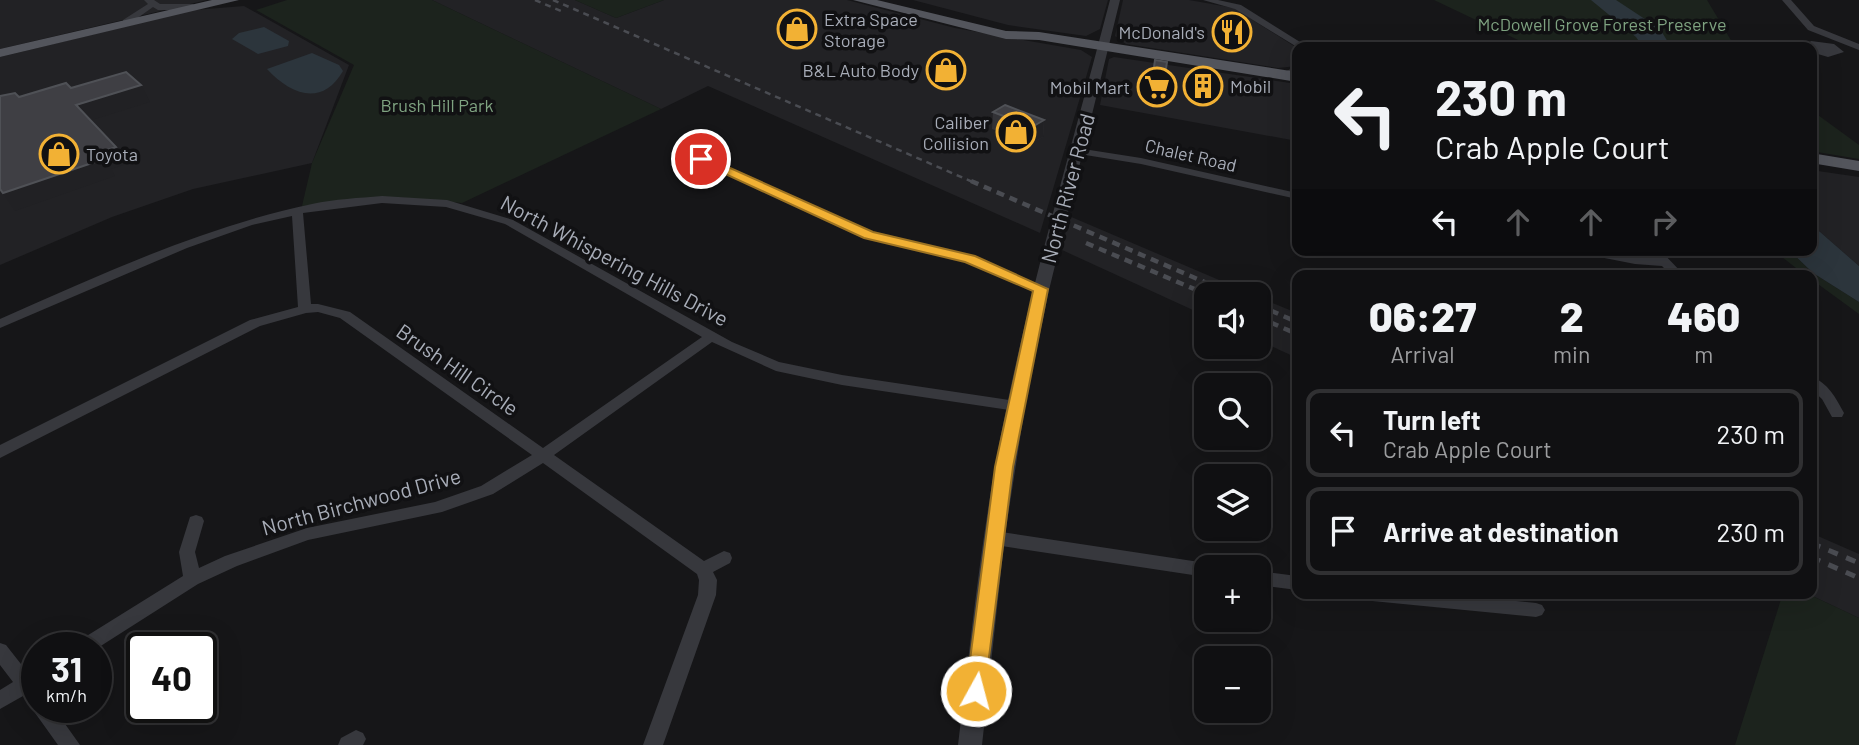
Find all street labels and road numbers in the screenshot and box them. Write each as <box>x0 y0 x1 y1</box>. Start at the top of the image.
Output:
street label: North River Road <box>1035 110 1099 266</box>
street label: Chalet Road <box>1143 134 1239 176</box>
street label: North Whispering Hills Drive <box>497 189 733 331</box>
street label: Brush Hill Circle <box>392 318 524 420</box>
street label: North Birchwood Drive <box>259 462 463 540</box>

